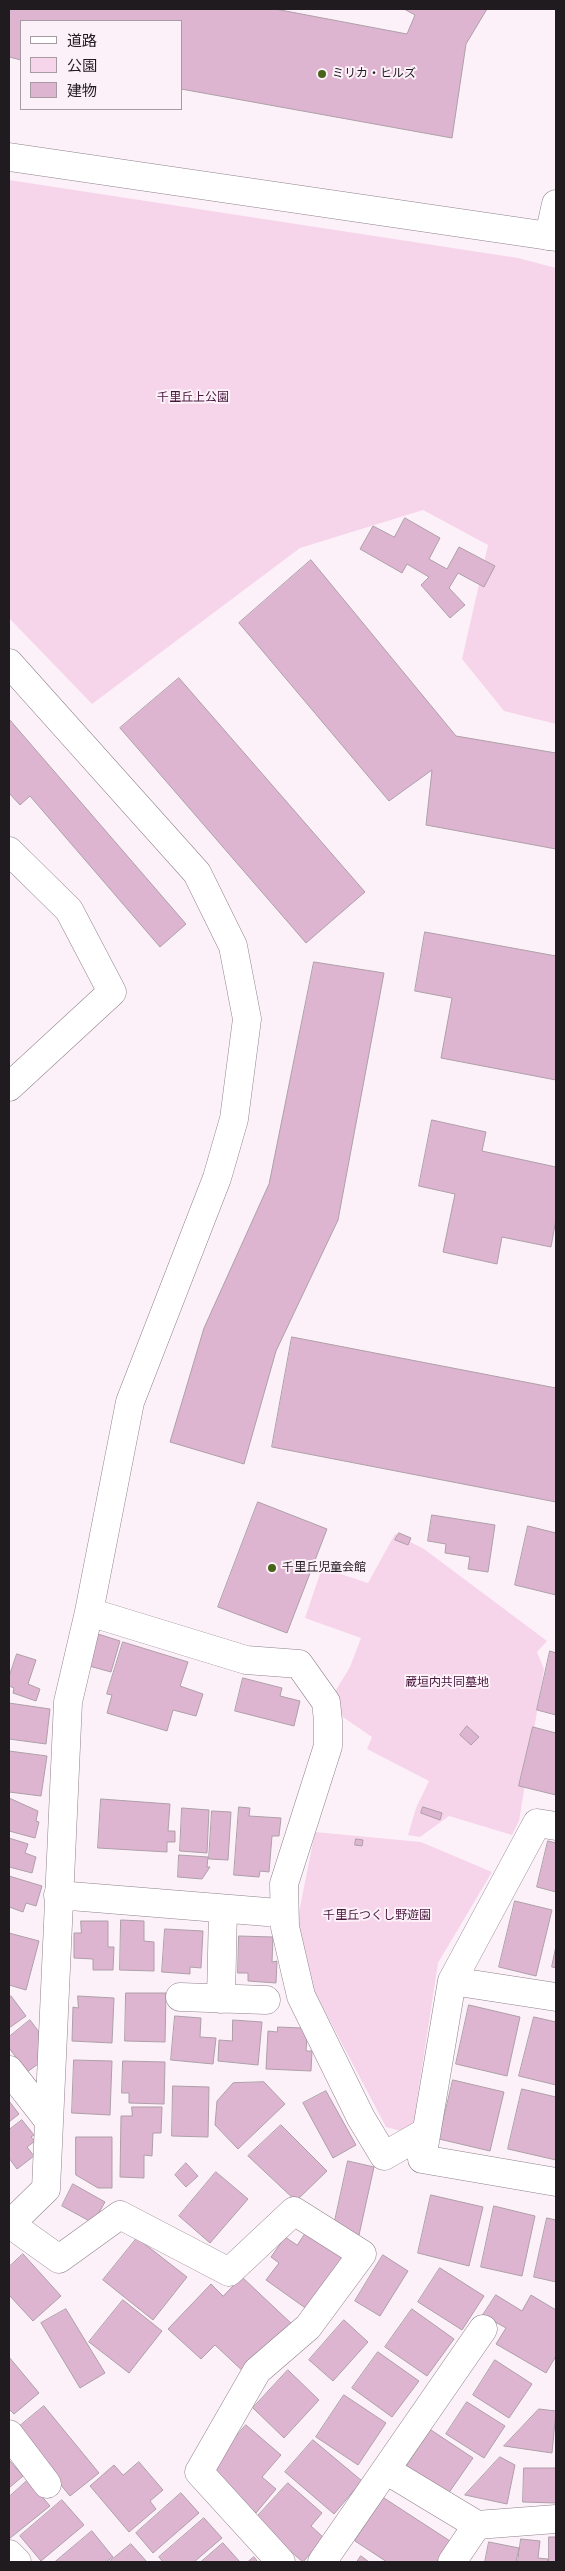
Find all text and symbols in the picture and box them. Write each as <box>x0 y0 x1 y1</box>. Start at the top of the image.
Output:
legend <box>20 20 182 110</box>
text: 道路 <box>67 32 97 50</box>
text: 公園 <box>67 57 97 75</box>
place label: ミリカ・ヒルズ <box>332 67 416 81</box>
marker: ミリカ・ヒルズ <box>316 68 328 80</box>
text: 建物 <box>67 82 97 100</box>
park label: 千里丘上公園 <box>157 391 229 405</box>
place label: 千里丘児童会館 <box>282 1561 366 1575</box>
marker: 千里丘児童会館 <box>266 1562 278 1574</box>
park label: 蔵垣内共同墓地 <box>405 1676 489 1690</box>
park label: 千里丘つくし野遊園 <box>323 1909 431 1923</box>

